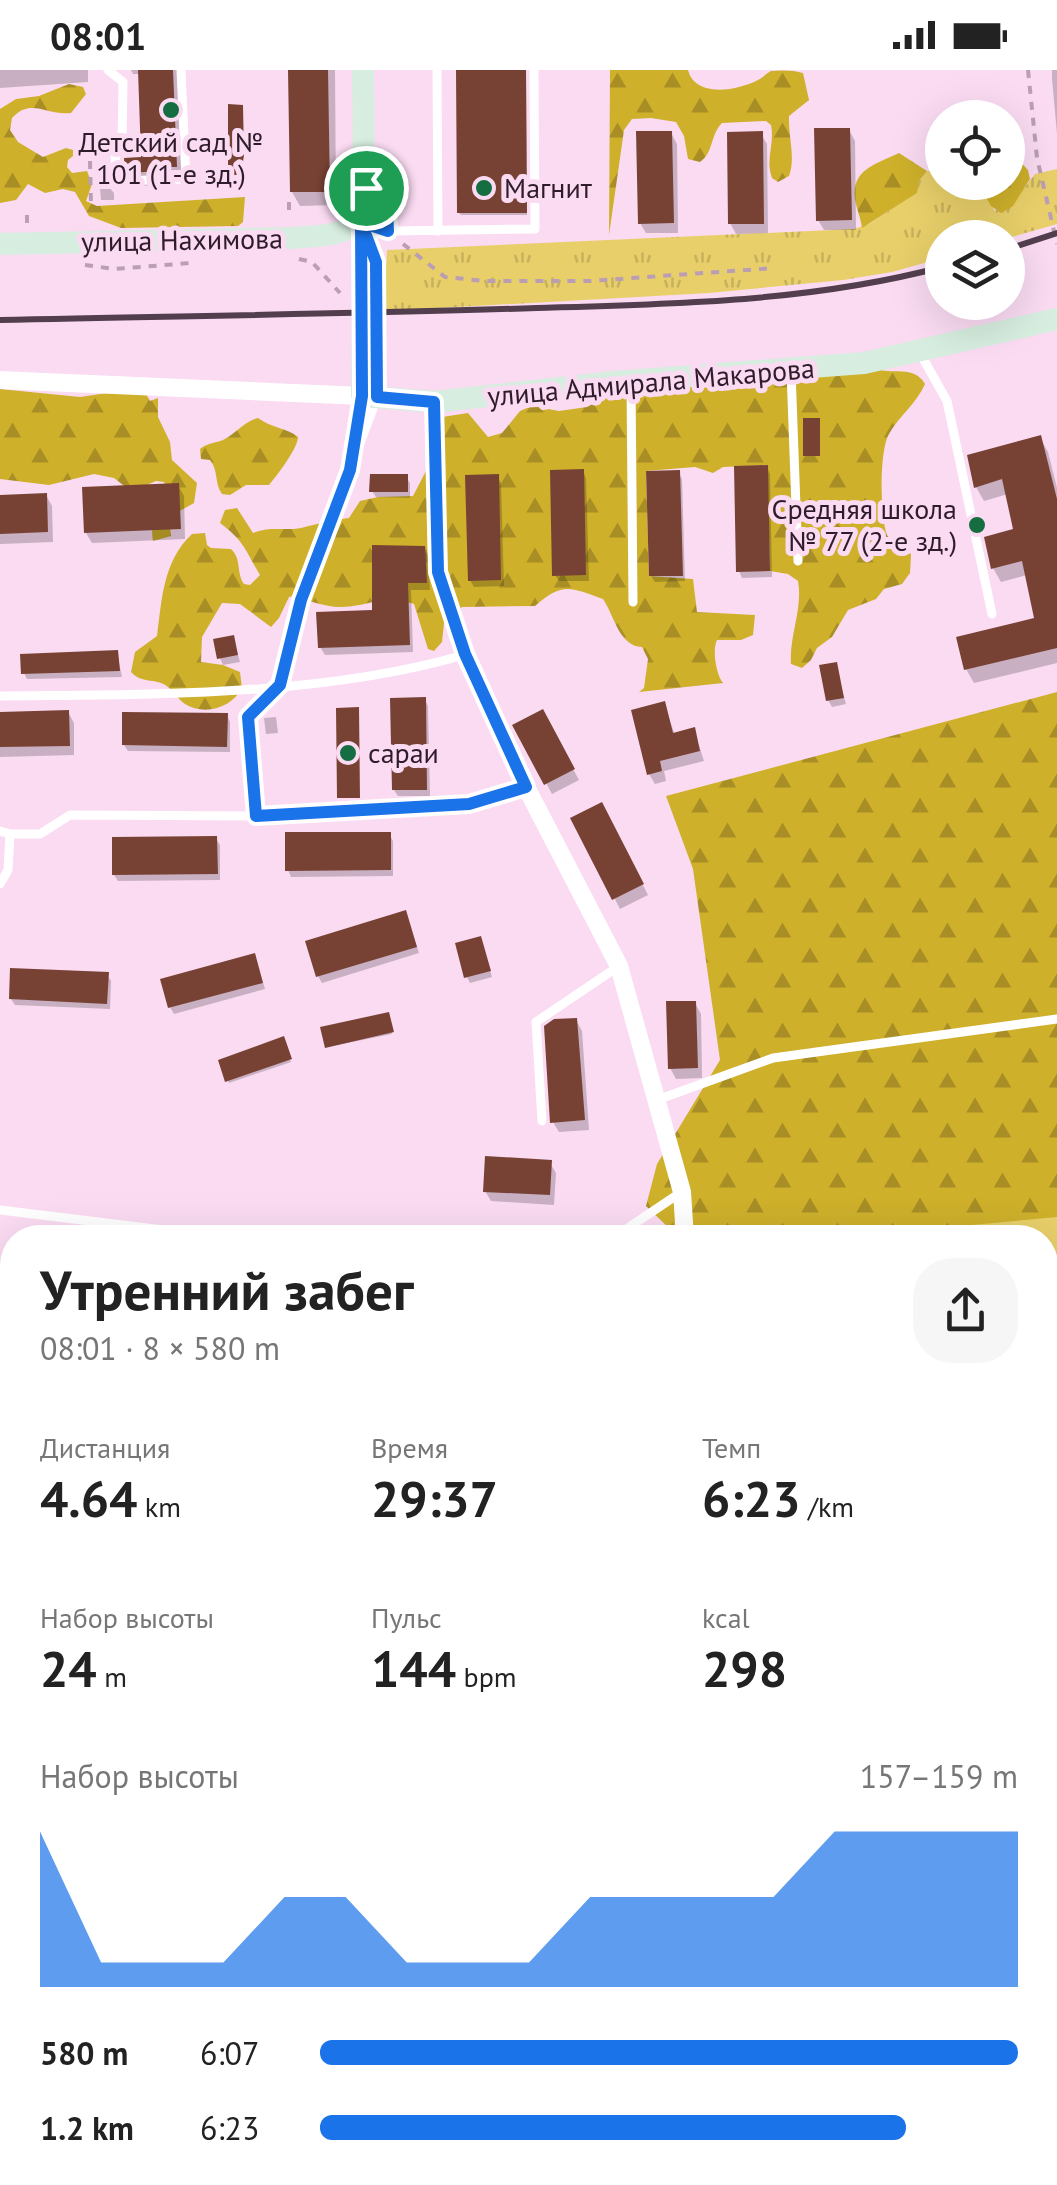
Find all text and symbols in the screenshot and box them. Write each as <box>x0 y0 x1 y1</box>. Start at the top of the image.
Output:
text: 08:01 <box>50 11 146 60</box>
marker: Детский сад № 101 (1-е зд.) <box>160 99 182 121</box>
map controls <box>925 100 1025 320</box>
button: locate <box>925 100 1025 200</box>
place label: Детский сад № 101 (1-е зд.) <box>79 123 263 192</box>
pin <box>324 146 409 231</box>
icon: arrive <box>339 161 394 216</box>
place label: Магнит <box>504 169 593 206</box>
marker: Магнит <box>473 177 495 199</box>
street label: улица Нахимова <box>81 219 283 260</box>
button: layers <box>925 220 1025 320</box>
street label: улица Адмирала Макарова <box>486 349 816 414</box>
place label: Средняя школа № 77 (2-е зд.) <box>771 490 957 559</box>
marker: Средняя школа № 77 (2-е зд.) <box>966 514 988 536</box>
place label: сараи <box>368 734 439 771</box>
marker: сараи <box>337 742 359 764</box>
text: Утренний забег <box>40 1254 414 1325</box>
button: share <box>913 1258 1018 1363</box>
text: 08:01 · 8 × 580 m <box>40 1327 280 1369</box>
text: Дистанция <box>40 1429 170 1466</box>
text: Время <box>371 1429 448 1466</box>
text: Темп <box>702 1429 761 1466</box>
text: 4.64 <box>40 1466 137 1531</box>
text: 29:37 <box>371 1466 498 1531</box>
text: 6:23 <box>702 1466 801 1531</box>
text: km <box>137 1488 181 1525</box>
text: /km <box>801 1488 854 1525</box>
text: Набор высоты <box>40 1599 214 1636</box>
text: Пульс <box>371 1599 442 1636</box>
text: kcal <box>702 1599 750 1636</box>
text: 24 <box>40 1636 97 1701</box>
text: 144 <box>371 1636 456 1701</box>
text: 298 <box>702 1636 787 1701</box>
text: m <box>97 1658 127 1695</box>
text: bpm <box>456 1658 517 1695</box>
text: Набор высоты <box>40 1755 239 1797</box>
text: 157–159 m <box>860 1755 1018 1797</box>
text: 580 m <box>40 2032 128 2074</box>
text: 6:07 <box>200 2032 259 2074</box>
text: 1.2 km <box>40 2107 134 2149</box>
text: 6:23 <box>200 2107 259 2149</box>

